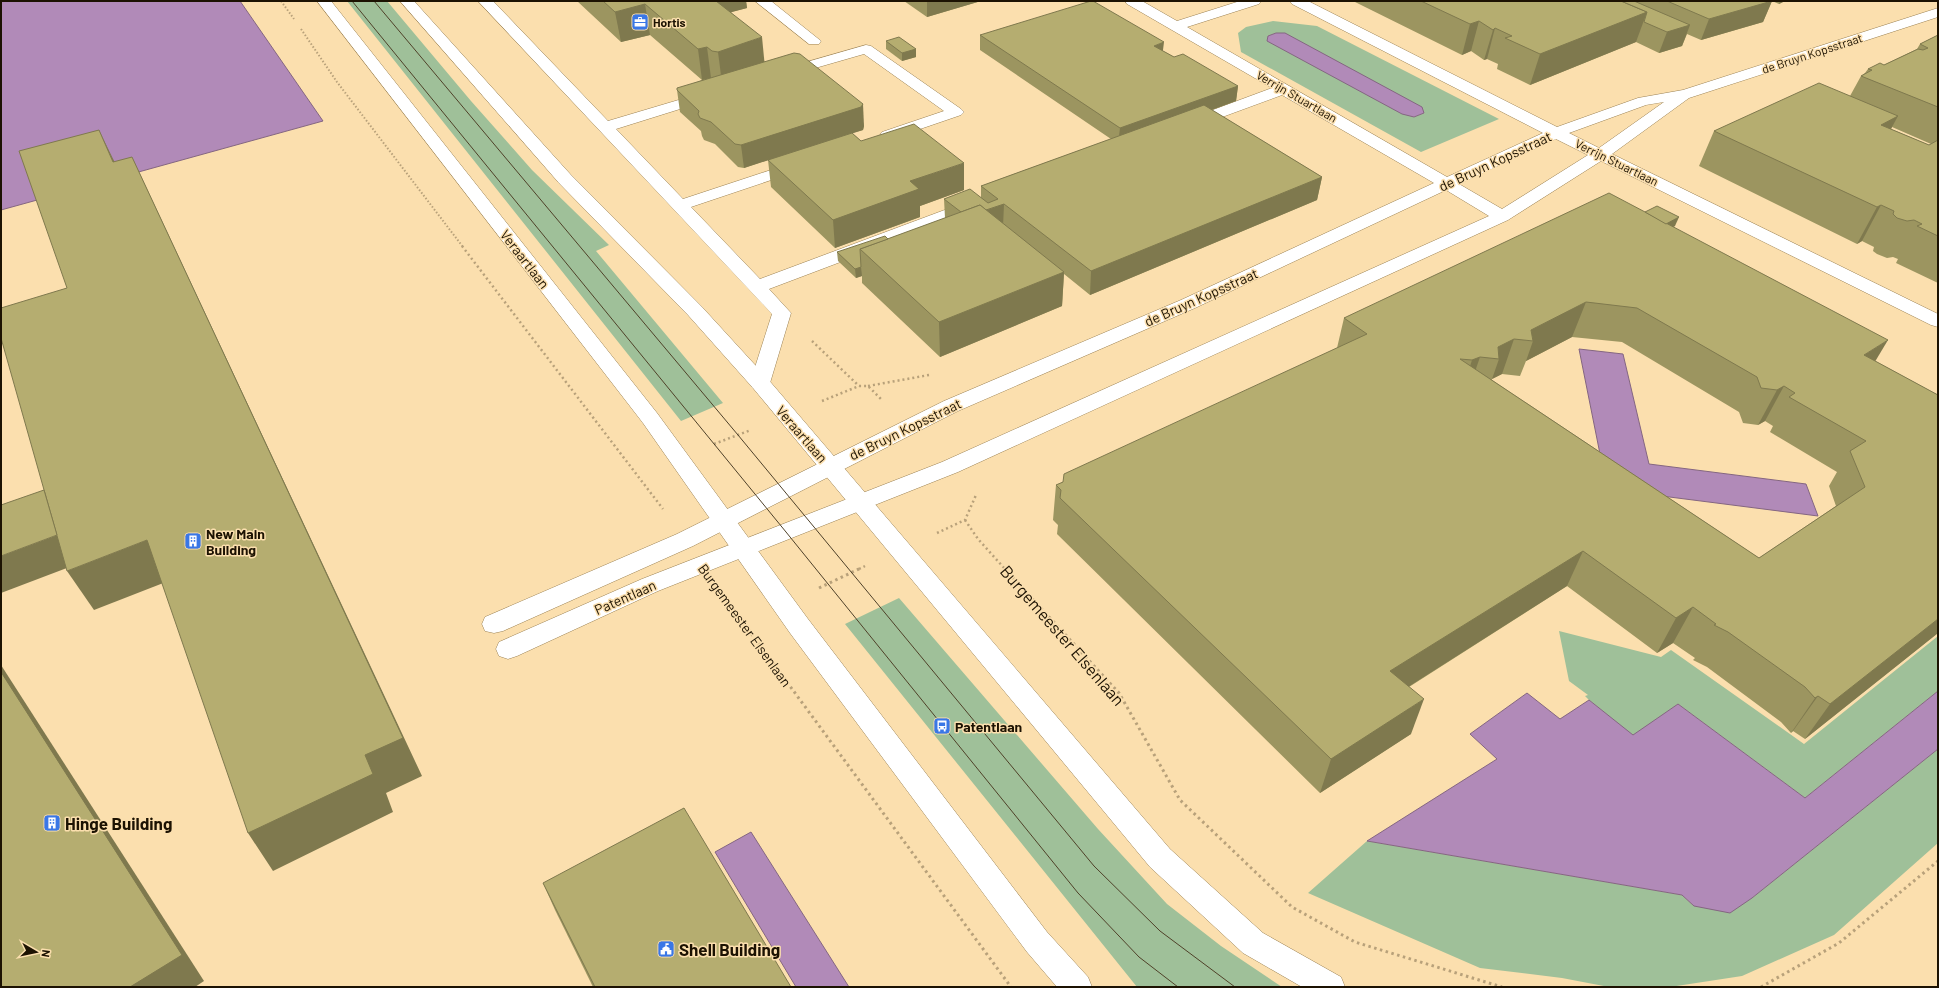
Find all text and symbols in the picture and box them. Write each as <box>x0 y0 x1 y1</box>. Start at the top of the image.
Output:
office icon: Hortis <box>630 12 650 32</box>
place label: Hortis <box>653 15 686 29</box>
street label: de Bruyn Kopsstraat <box>1760 30 1864 76</box>
street label: Verrijn Stuartlaan <box>1254 67 1340 125</box>
street label: de Bruyn Kopsstraat <box>1436 127 1554 195</box>
street label: Verrijn Stuartlaan <box>1573 136 1661 188</box>
street label: Veraartlaan <box>497 226 553 292</box>
street label: de Bruyn Kopsstraat <box>1142 264 1260 330</box>
street label: de Bruyn Kopsstraat <box>846 394 964 464</box>
street label: Veraartlaan <box>773 402 831 466</box>
place label: New Main Building <box>206 525 265 558</box>
building icon: New Main Building <box>183 531 203 551</box>
street label: Burgemeester Elsenlaan <box>695 560 795 690</box>
street label: Burgemeester Elsenlaan <box>997 561 1129 709</box>
street label: Patentlaan <box>592 576 658 618</box>
bus stop icon: Patentlaan <box>932 716 952 736</box>
place label: Patentlaan <box>955 718 1022 735</box>
building icon: Hinge Building <box>42 813 62 833</box>
place label: Hinge Building <box>65 813 172 833</box>
north arrow <box>16 932 56 972</box>
public building icon: Shell Building <box>656 939 676 959</box>
place label: Shell Building <box>679 939 780 959</box>
text: N <box>39 949 53 958</box>

